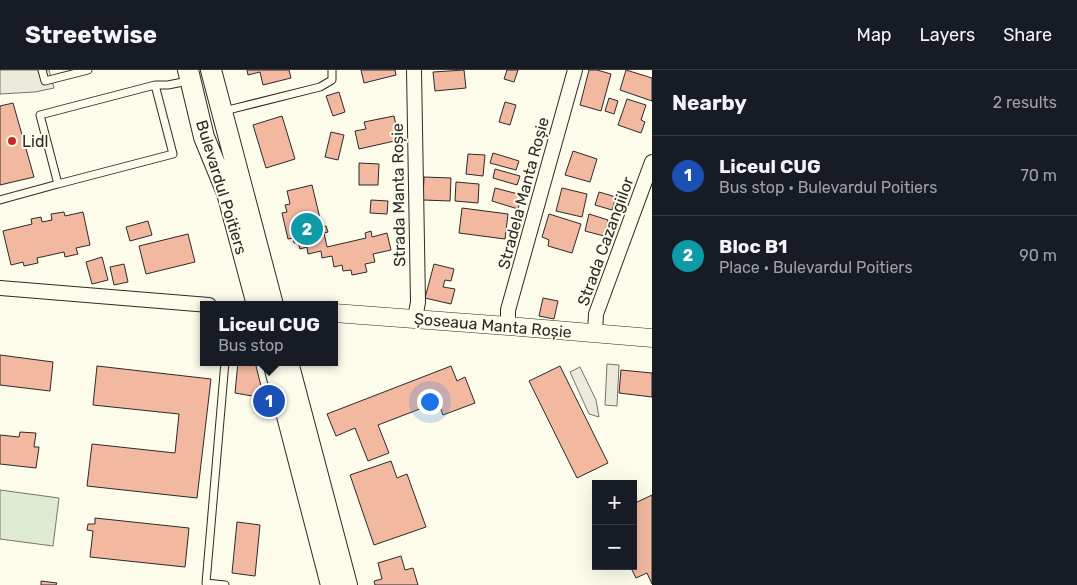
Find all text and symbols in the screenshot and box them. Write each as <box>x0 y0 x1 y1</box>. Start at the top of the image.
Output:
text: Streetwise <box>25 21 157 49</box>
text: Map <box>857 24 892 46</box>
text: Layers <box>920 24 975 46</box>
text: Share <box>1003 24 1052 46</box>
text: Nearby <box>672 90 747 115</box>
text: 2 results <box>993 93 1057 112</box>
street label: Stradela Manta Roșie <box>494 115 553 271</box>
street label: Bulevardul Poitiers <box>192 118 251 257</box>
street label: Strada Manta Roșie <box>388 123 409 267</box>
place label: Lidl <box>22 132 48 151</box>
marker: Lidl <box>6 135 18 147</box>
text: Liceul CUG <box>719 155 821 178</box>
text: 1 <box>684 166 692 185</box>
text: 70 m <box>1020 166 1057 185</box>
street label: Strada Cazangiilor <box>573 174 638 308</box>
text: Bus stop · Bulevardul Poitiers <box>719 178 937 197</box>
pin: 2 <box>291 210 323 248</box>
text: Bloc B1 <box>719 235 788 258</box>
text: 2 <box>683 246 693 265</box>
text: 90 m <box>1019 246 1057 265</box>
text: Place · Bulevardul Poitiers <box>719 258 913 277</box>
popup <box>200 301 338 366</box>
street label: Șoseaua Manta Roșie <box>413 309 573 342</box>
text: Liceul CUG <box>218 313 320 336</box>
text: Bus stop <box>218 336 284 355</box>
pin: 1 <box>253 382 285 420</box>
your location <box>417 389 443 415</box>
map controls <box>592 480 637 570</box>
button: + <box>592 480 637 525</box>
button: − <box>592 525 637 570</box>

